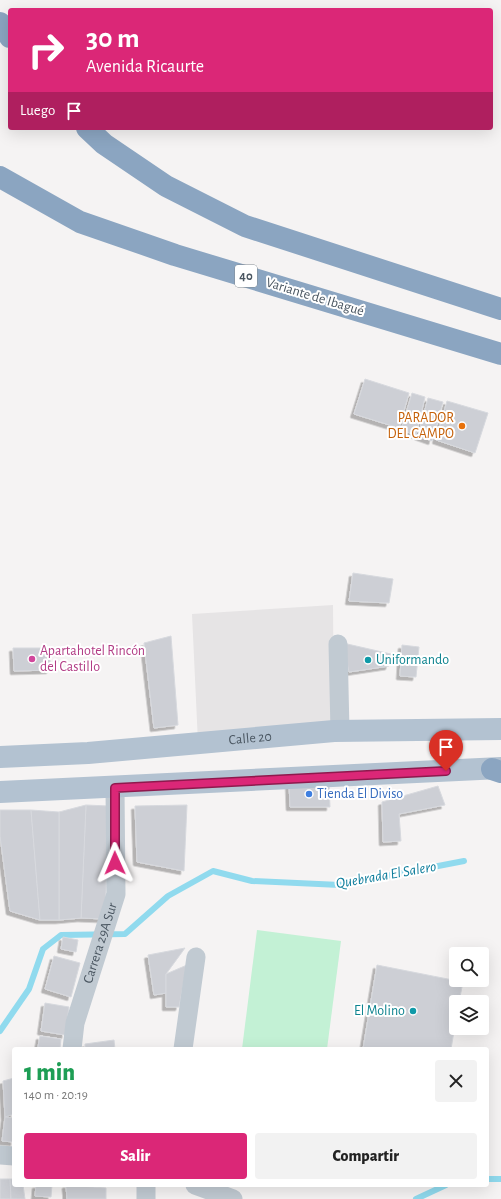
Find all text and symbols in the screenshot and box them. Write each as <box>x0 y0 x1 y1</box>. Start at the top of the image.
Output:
icon: right <box>20 24 72 76</box>
text: 30 m <box>86 25 139 53</box>
text: Avenida Ricaurte <box>86 58 204 76</box>
icon: arrive <box>63 100 85 122</box>
text: Luego <box>20 103 55 118</box>
road number: 40 <box>235 265 257 287</box>
street label: Variante de Ibagué <box>264 275 366 319</box>
place label: PARADOR DEL CAMPO <box>387 411 454 441</box>
marker: PARADOR DEL CAMPO <box>457 421 467 431</box>
place label: Apartahotel Rincón del Castillo <box>40 644 145 674</box>
place label: Uniformando <box>376 653 449 667</box>
marker: Apartahotel Rincón del Castillo <box>27 654 37 664</box>
marker: Uniformando <box>363 655 373 665</box>
street label: Calle 20 <box>228 730 272 747</box>
pin <box>429 730 463 771</box>
icon: arrive <box>435 736 457 758</box>
place label: Tienda El Diviso <box>317 787 403 801</box>
marker: Tienda El Diviso <box>304 789 314 799</box>
position arrow <box>94 842 136 884</box>
water label: Quebrada El Salero <box>335 859 437 891</box>
street label: Carrera 29A Sur <box>81 901 120 985</box>
map controls <box>449 947 489 1035</box>
button: search <box>449 947 489 987</box>
button: layers <box>449 995 489 1035</box>
place label: El Molino <box>354 1004 405 1018</box>
marker: El Molino <box>408 1006 418 1016</box>
button: close <box>435 1060 477 1102</box>
text: 1 min <box>24 1061 75 1085</box>
text: 140 m · 20:19 <box>24 1089 88 1102</box>
button: Salir <box>24 1133 247 1179</box>
button: Compartir <box>255 1133 477 1179</box>

